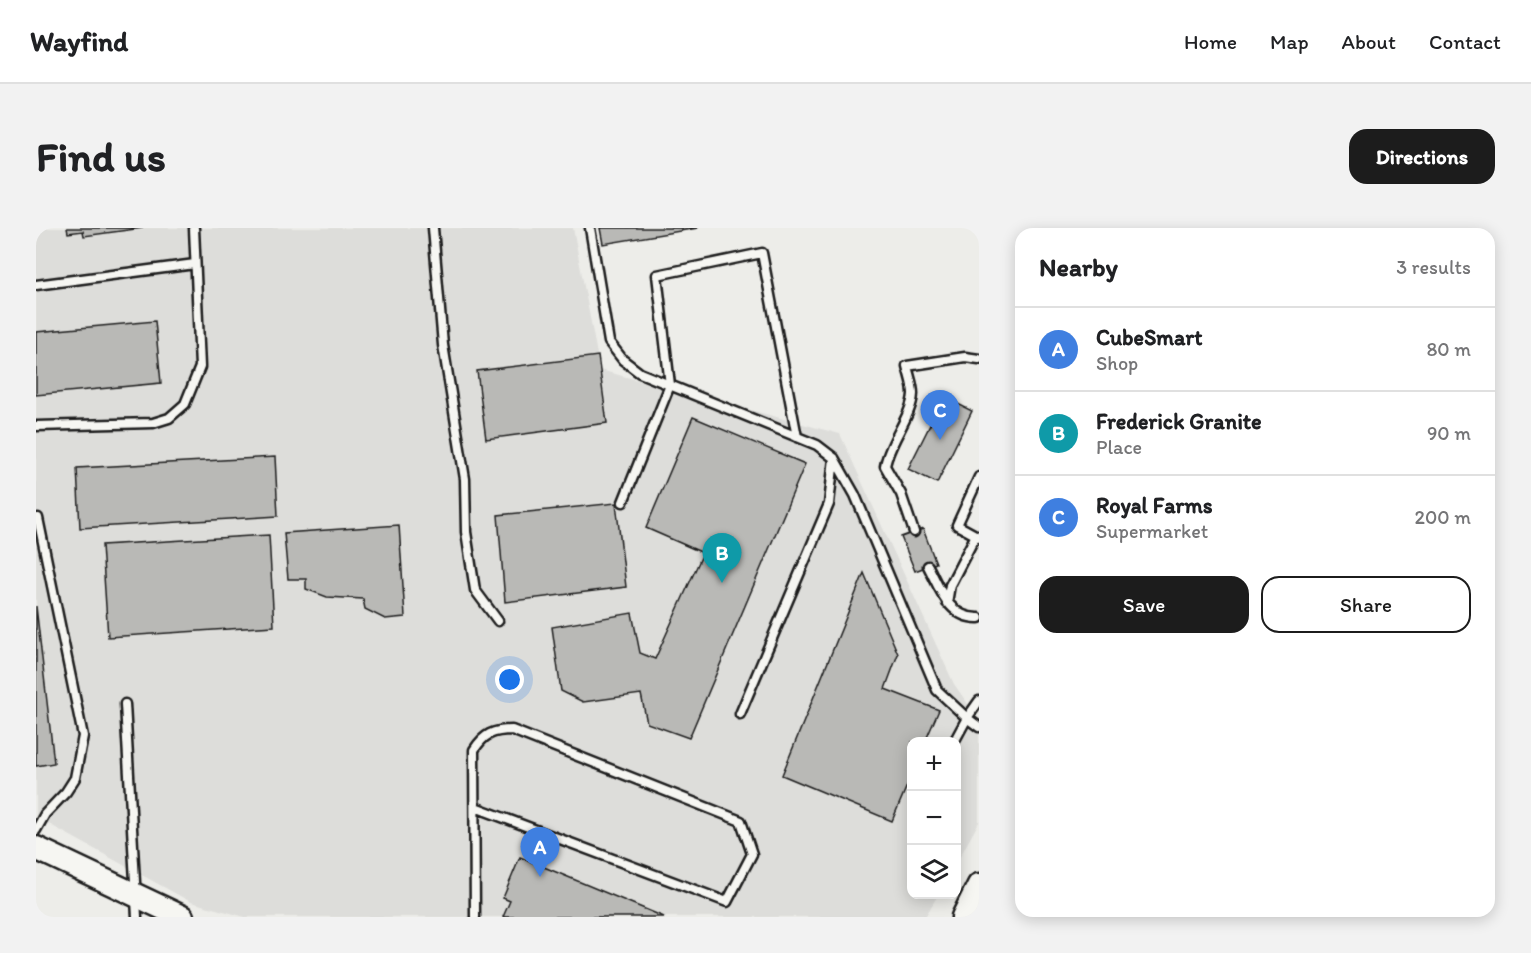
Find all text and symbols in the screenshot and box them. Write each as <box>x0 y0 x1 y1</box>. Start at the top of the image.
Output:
text: Wayfind <box>30 24 128 58</box>
text: Home <box>1184 29 1237 54</box>
text: Map <box>1270 29 1309 54</box>
text: About <box>1342 29 1396 54</box>
text: Contact <box>1429 29 1501 54</box>
button: Directions <box>1349 129 1495 184</box>
text: Find us <box>36 131 166 182</box>
text: Nearby <box>1039 251 1118 283</box>
text: 3 results <box>1396 255 1471 279</box>
text: CubeSmart <box>1096 324 1203 351</box>
text: A <box>1052 337 1065 361</box>
text: 80 m <box>1426 337 1471 361</box>
text: Shop <box>1096 351 1138 375</box>
pin: C <box>920 390 960 440</box>
text: Frederick Granite <box>1096 408 1262 435</box>
text: B <box>1052 421 1065 445</box>
text: 90 m <box>1427 421 1471 445</box>
text: Place <box>1096 435 1142 459</box>
text: Royal Farms <box>1096 492 1213 519</box>
text: C <box>1052 505 1065 529</box>
text: 200 m <box>1415 505 1471 529</box>
text: Supermarket <box>1096 519 1208 543</box>
pin: B <box>702 534 742 583</box>
button: Save <box>1039 576 1249 633</box>
button: Share <box>1261 576 1471 633</box>
your location <box>495 665 524 694</box>
map controls <box>907 737 961 899</box>
button: + <box>907 737 961 791</box>
button: − <box>907 791 961 845</box>
pin: A <box>520 828 560 877</box>
button: layers <box>907 845 961 899</box>

